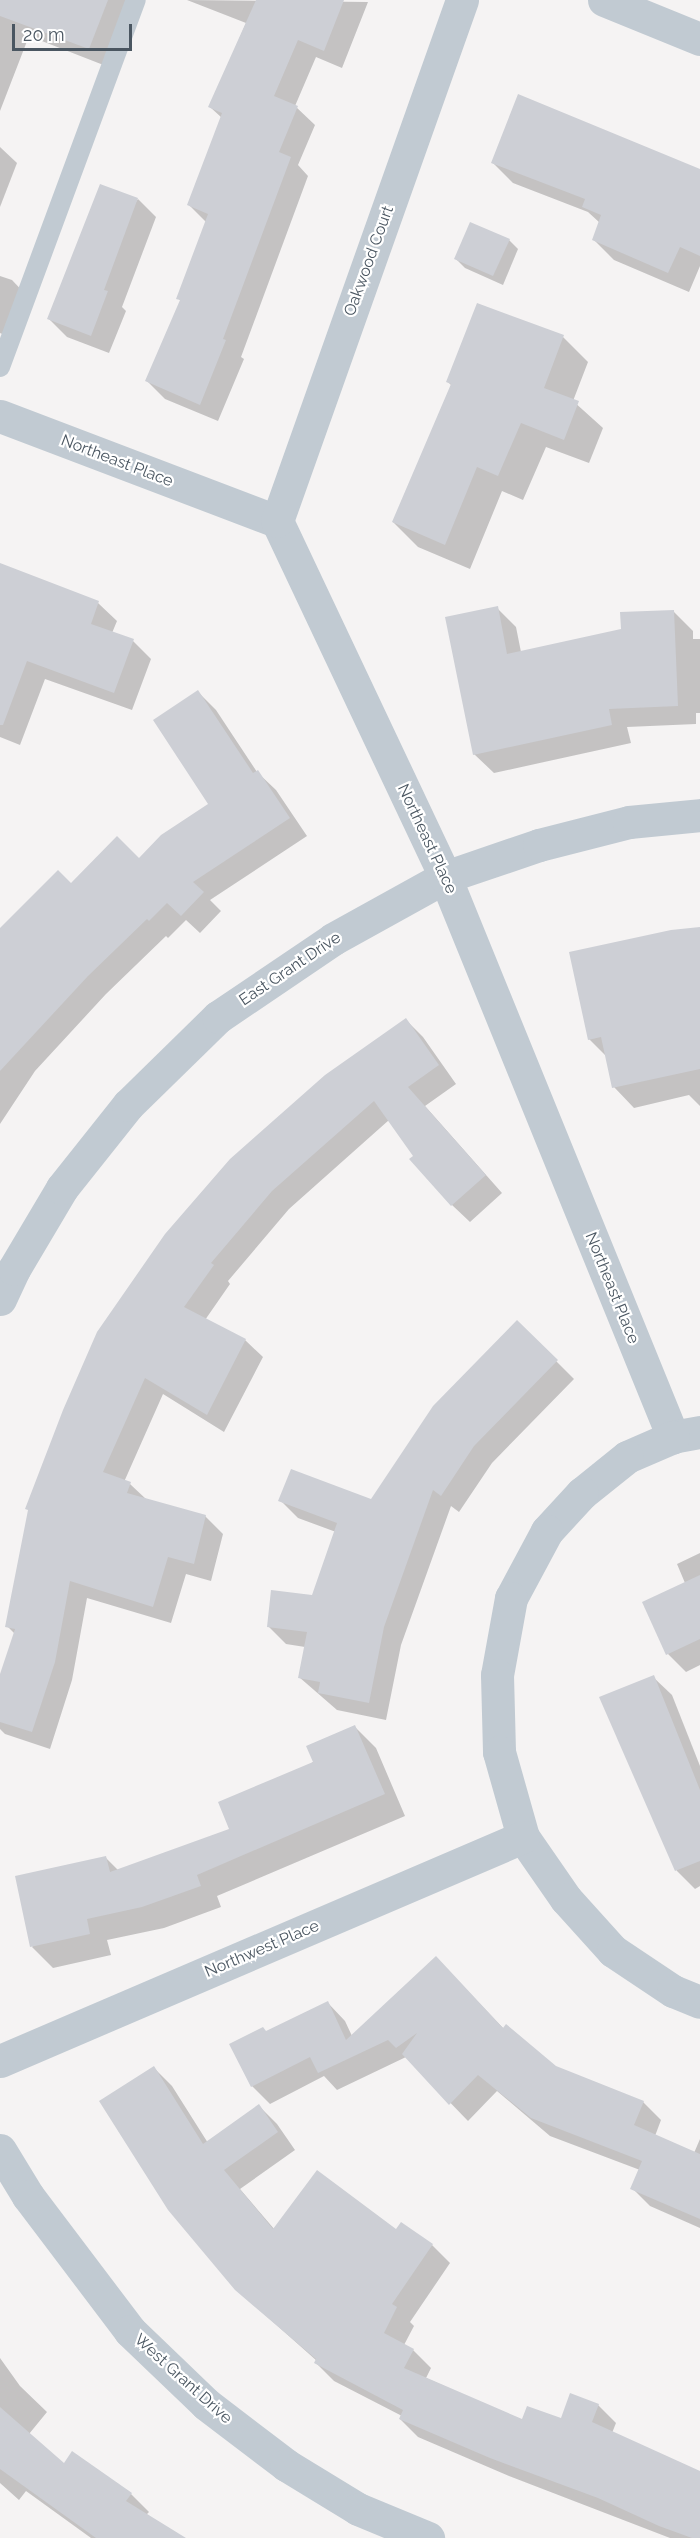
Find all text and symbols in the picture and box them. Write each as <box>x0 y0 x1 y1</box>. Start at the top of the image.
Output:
scale bar <box>15 12 135 50</box>
text: 20 m <box>23 24 65 45</box>
street label: Oakwood Court <box>340 203 398 319</box>
street label: Northeast Place <box>58 431 176 491</box>
street label: Northeast Place <box>393 781 461 897</box>
street label: East Grant Drive <box>236 928 344 1010</box>
street label: Northeast Place <box>581 1229 643 1347</box>
street label: Northwest Place <box>202 1916 322 1982</box>
street label: West Grant Drive <box>130 2330 236 2428</box>

